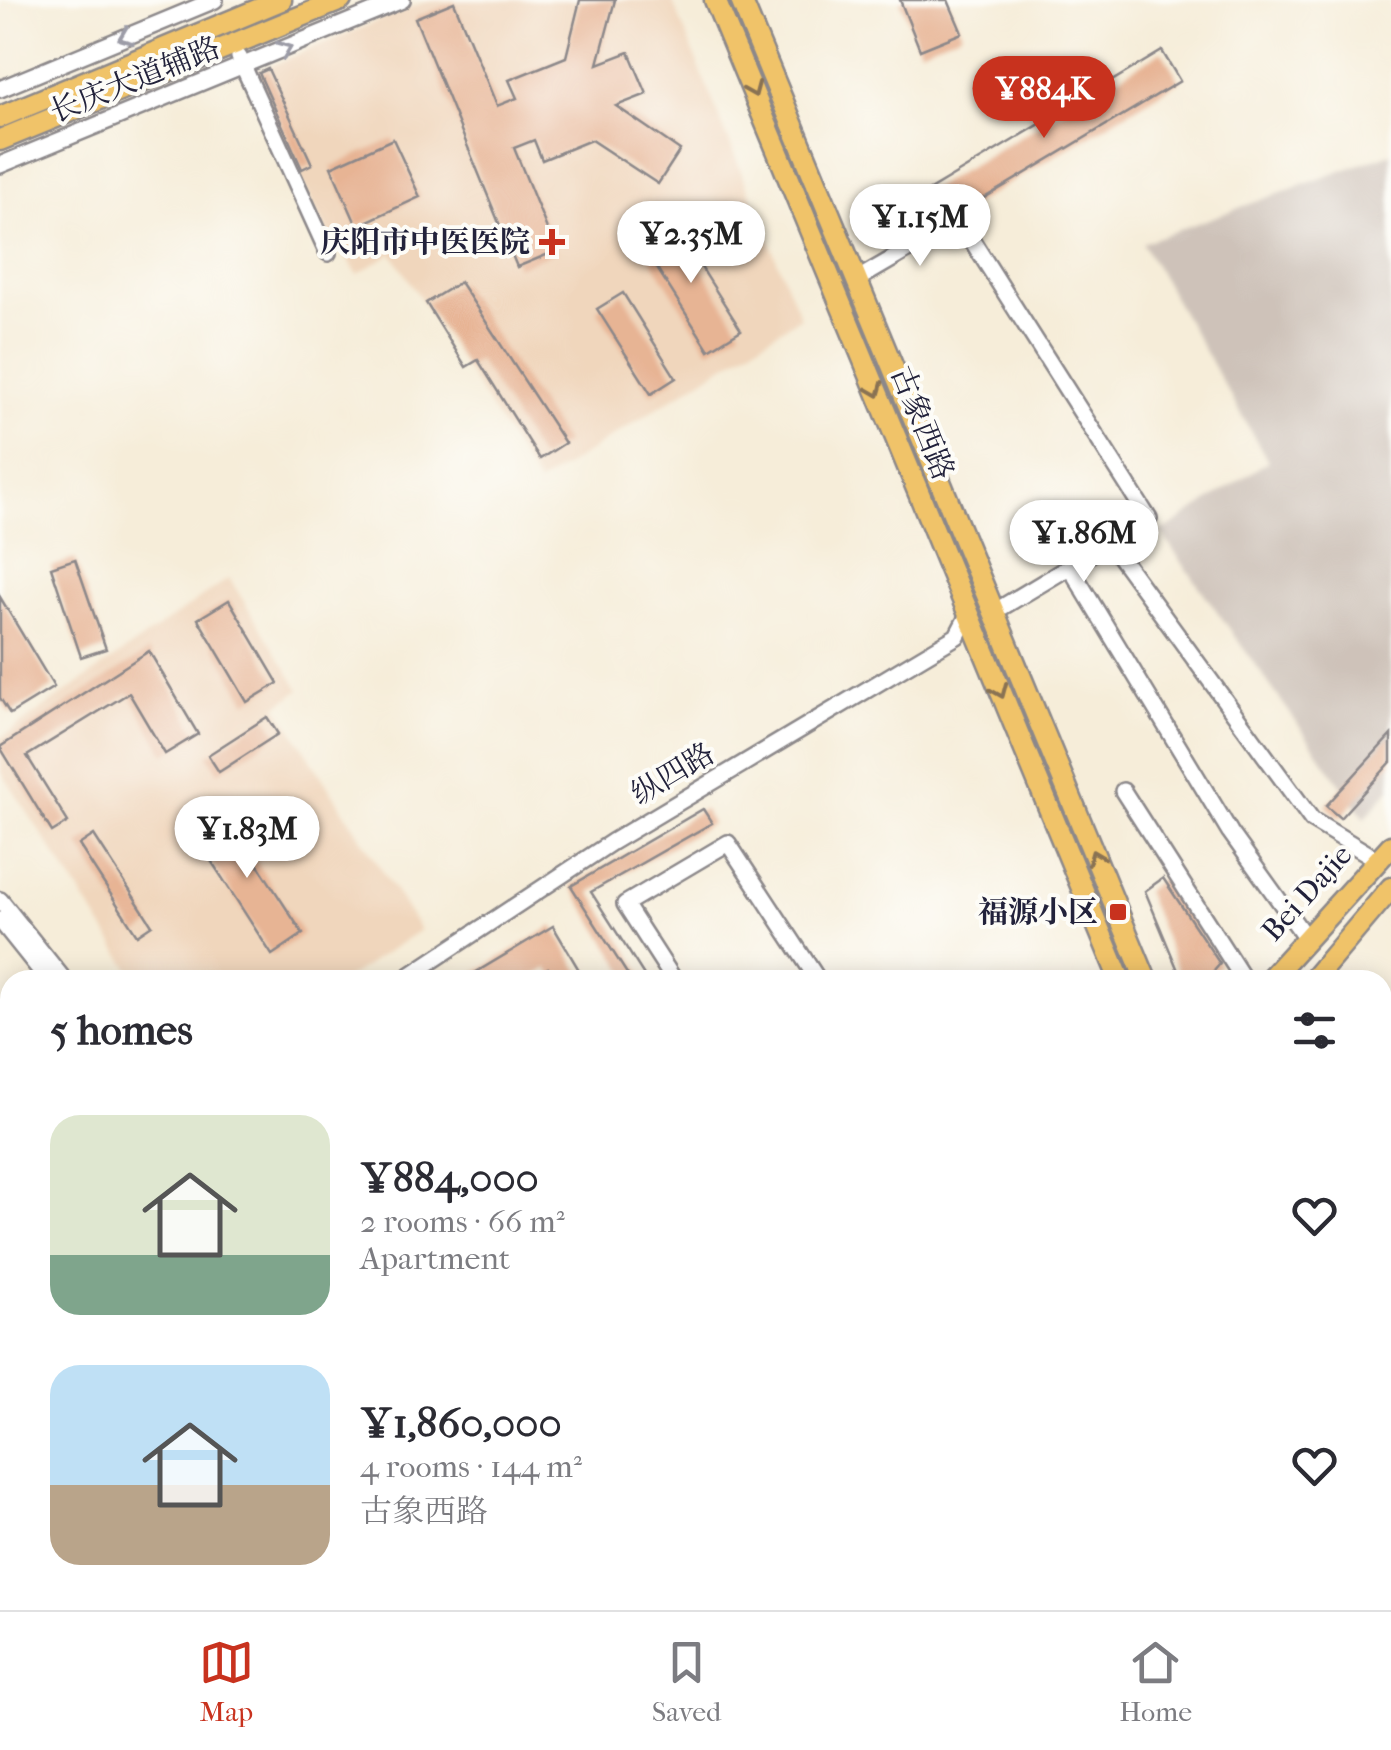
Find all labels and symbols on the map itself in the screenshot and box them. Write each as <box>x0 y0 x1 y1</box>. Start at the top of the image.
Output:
one-way arrow <box>117 26 135 46</box>
street label: 长庆大道辅路 <box>45 30 225 130</box>
one-way arrow <box>275 41 293 61</box>
pin: ¥884K <box>974 56 1114 141</box>
one-way arrow <box>741 80 761 98</box>
pin: ¥1.15M <box>839 184 1001 269</box>
pin: ¥2.35M <box>610 201 772 286</box>
place label: 庆阳市中医医院 <box>320 225 530 260</box>
marker: 庆阳市中医医院 <box>539 229 565 255</box>
street label: 古象西路 <box>883 361 961 485</box>
one-way arrow <box>865 381 885 398</box>
pin: ¥1.86M <box>1003 500 1165 585</box>
one-way arrow <box>988 681 1008 699</box>
street label: 纵四路 <box>625 736 721 812</box>
pin: ¥1.83M <box>166 796 328 881</box>
street label: Bei Dajie <box>1255 837 1359 948</box>
one-way arrow <box>1087 850 1107 867</box>
place label: 福源小区 <box>978 895 1098 930</box>
marker: 福源小区 <box>1107 901 1129 923</box>

